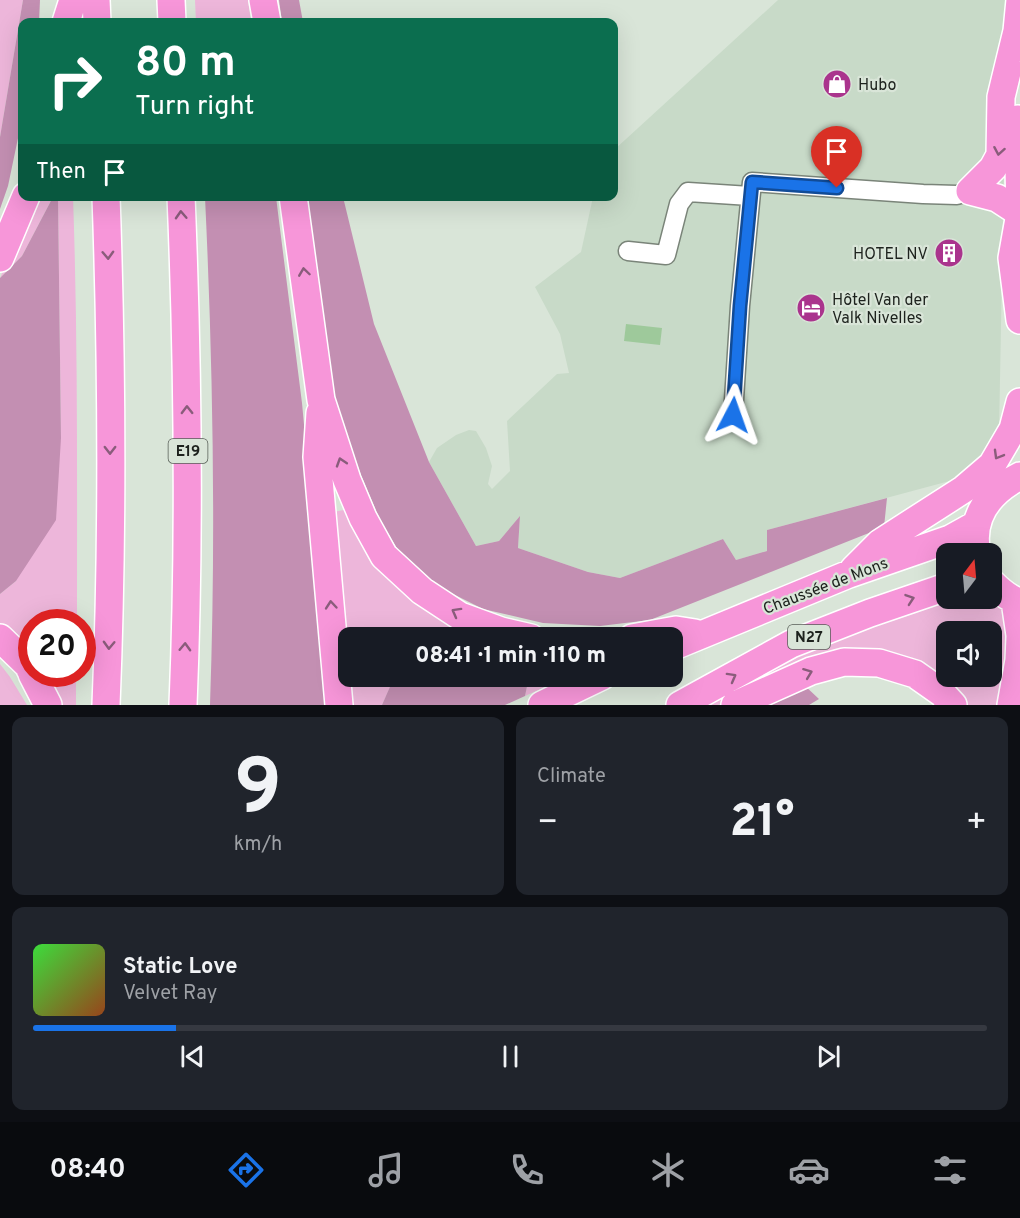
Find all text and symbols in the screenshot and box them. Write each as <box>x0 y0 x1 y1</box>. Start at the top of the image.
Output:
text: 80 m <box>135 38 236 91</box>
icon: right <box>36 42 114 120</box>
shop icon: Hubo <box>821 68 853 100</box>
place label: Hubo <box>858 76 896 96</box>
text: Turn right <box>135 90 254 124</box>
pin <box>811 126 862 188</box>
icon: arrive <box>820 135 853 168</box>
one-way arrow <box>993 146 1005 156</box>
icon: arrive <box>98 156 131 189</box>
text: Then <box>36 159 86 186</box>
one-way arrow <box>175 210 188 219</box>
building icon: HOTEL NV <box>933 237 965 269</box>
place label: HOTEL NV <box>853 245 928 265</box>
one-way arrow <box>101 250 114 259</box>
one-way arrow <box>298 267 310 276</box>
place label: Hôtel Van der Valk Nivelles <box>832 291 928 329</box>
hotel icon: Hôtel Van der Valk Nivelles <box>795 292 827 324</box>
position arrow <box>701 383 765 447</box>
one-way arrow <box>181 405 194 414</box>
road number: E19 <box>168 439 207 463</box>
one-way arrow <box>104 445 116 454</box>
one-way arrow <box>993 449 1005 459</box>
one-way arrow <box>336 457 349 468</box>
north arrow <box>936 543 1002 609</box>
map controls <box>936 543 1002 687</box>
street label: Chaussée de Mons <box>760 554 891 620</box>
one-way arrow <box>904 594 915 606</box>
one-way arrow <box>325 600 338 609</box>
one-way arrow <box>452 608 462 619</box>
speed limit sign: 20 <box>18 609 96 687</box>
button: sound <box>936 621 1002 687</box>
road number: N27 <box>788 625 830 649</box>
one-way arrow <box>102 640 115 649</box>
one-way arrow <box>179 642 192 651</box>
text: 08:41 · 1 min · 110 m <box>415 643 606 670</box>
one-way arrow <box>802 668 813 680</box>
one-way arrow <box>725 673 736 684</box>
text: 9 <box>234 743 282 842</box>
text: Climate <box>537 764 606 790</box>
text: 21° <box>730 795 794 852</box>
text: − <box>537 803 558 845</box>
text: + <box>966 803 987 845</box>
text: km/h <box>234 832 282 858</box>
text: Static Love <box>123 954 237 981</box>
text: Velvet Ray <box>123 981 217 1007</box>
icon: previous <box>176 1040 209 1073</box>
icon: pause <box>494 1040 527 1073</box>
icon: next <box>812 1040 845 1073</box>
icon: directions <box>225 1149 267 1191</box>
icon: music <box>365 1149 407 1191</box>
icon: phone <box>506 1149 548 1191</box>
icon: climate <box>647 1149 689 1191</box>
icon: car <box>788 1149 830 1191</box>
icon: filters <box>929 1149 971 1191</box>
text: 08:40 <box>49 1153 126 1187</box>

